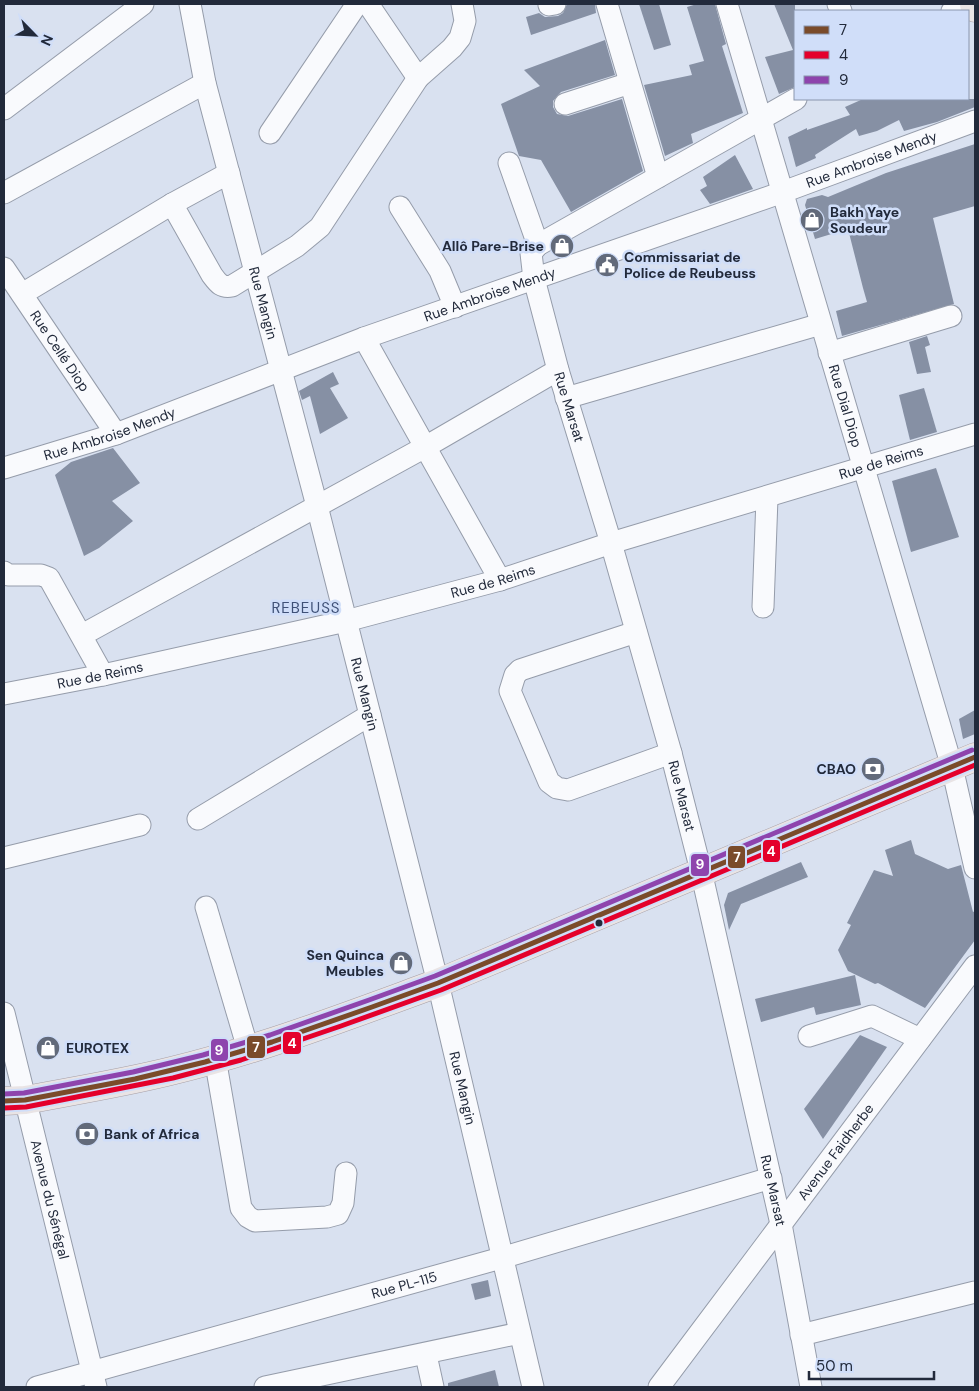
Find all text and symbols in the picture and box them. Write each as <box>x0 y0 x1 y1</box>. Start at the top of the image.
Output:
north arrow <box>10 10 60 60</box>
legend <box>794 10 969 100</box>
text: 7 <box>839 20 847 40</box>
text: N <box>37 32 57 49</box>
text: 4 <box>839 45 848 65</box>
text: 9 <box>839 70 848 90</box>
street label: Rue Ambroise Mendy <box>803 127 940 192</box>
place label: Bakh Yaye Soudeur <box>830 203 899 237</box>
shop icon: Bakh Yaye Soudeur <box>799 207 825 233</box>
shop icon: Allô Pare-Brise <box>549 233 575 259</box>
place label: Allô Pare-Brise <box>442 237 544 255</box>
place label: Commissariat de Police de Reubeuss <box>624 248 756 282</box>
public building icon: Commissariat de Police de Reubeuss <box>594 252 620 278</box>
street label: Rue Ambroise Mendy <box>421 263 558 325</box>
street label: Rue Mangin <box>245 265 282 341</box>
street label: Rue Cellé Diop <box>26 307 94 395</box>
street label: Rue Dial Diop <box>825 362 866 450</box>
street label: Rue Marsat <box>550 370 589 444</box>
street label: Rue Ambroise Mendy <box>41 403 178 464</box>
street label: Rue de Reims <box>837 441 925 483</box>
street label: Rue de Reims <box>449 560 538 602</box>
district label: REBEUSS <box>271 598 341 618</box>
street label: Rue Mangin <box>347 656 383 732</box>
street label: Rue de Reims <box>56 657 145 693</box>
bank icon: CBAO <box>860 756 886 782</box>
street label: Rue Marsat <box>664 759 700 833</box>
place label: CBAO <box>816 760 856 778</box>
line badge: 4 <box>762 839 781 863</box>
text: 4 <box>766 842 776 860</box>
line badge: 7 <box>727 845 746 869</box>
text: 7 <box>733 848 741 866</box>
line badge: 9 <box>690 853 710 877</box>
text: 9 <box>696 855 705 873</box>
unlabelled marker <box>594 918 604 928</box>
place label: Sen Quinca Meubles <box>306 946 384 980</box>
shop icon: Sen Quinca Meubles <box>388 950 414 976</box>
line badge: 4 <box>282 1031 302 1055</box>
text: 4 <box>287 1034 297 1052</box>
shop icon: EUROTEX <box>35 1035 61 1061</box>
line badge: 7 <box>246 1035 266 1059</box>
line badge: 9 <box>210 1038 229 1062</box>
text: 7 <box>252 1038 260 1056</box>
place label: EUROTEX <box>66 1039 129 1057</box>
text: 9 <box>215 1041 224 1059</box>
street label: Rue Mangin <box>445 1050 480 1126</box>
street label: Avenue Faidherbe <box>793 1100 878 1204</box>
bank icon: Bank of Africa <box>74 1121 100 1147</box>
place label: Bank of Africa <box>104 1125 199 1143</box>
street label: Avenue du Sénégal <box>26 1138 73 1261</box>
street label: Rue Marsat <box>757 1153 790 1228</box>
street label: Rue PL-115 <box>369 1267 439 1303</box>
scale bar <box>809 1348 934 1380</box>
text: 50 m <box>816 1356 853 1376</box>

